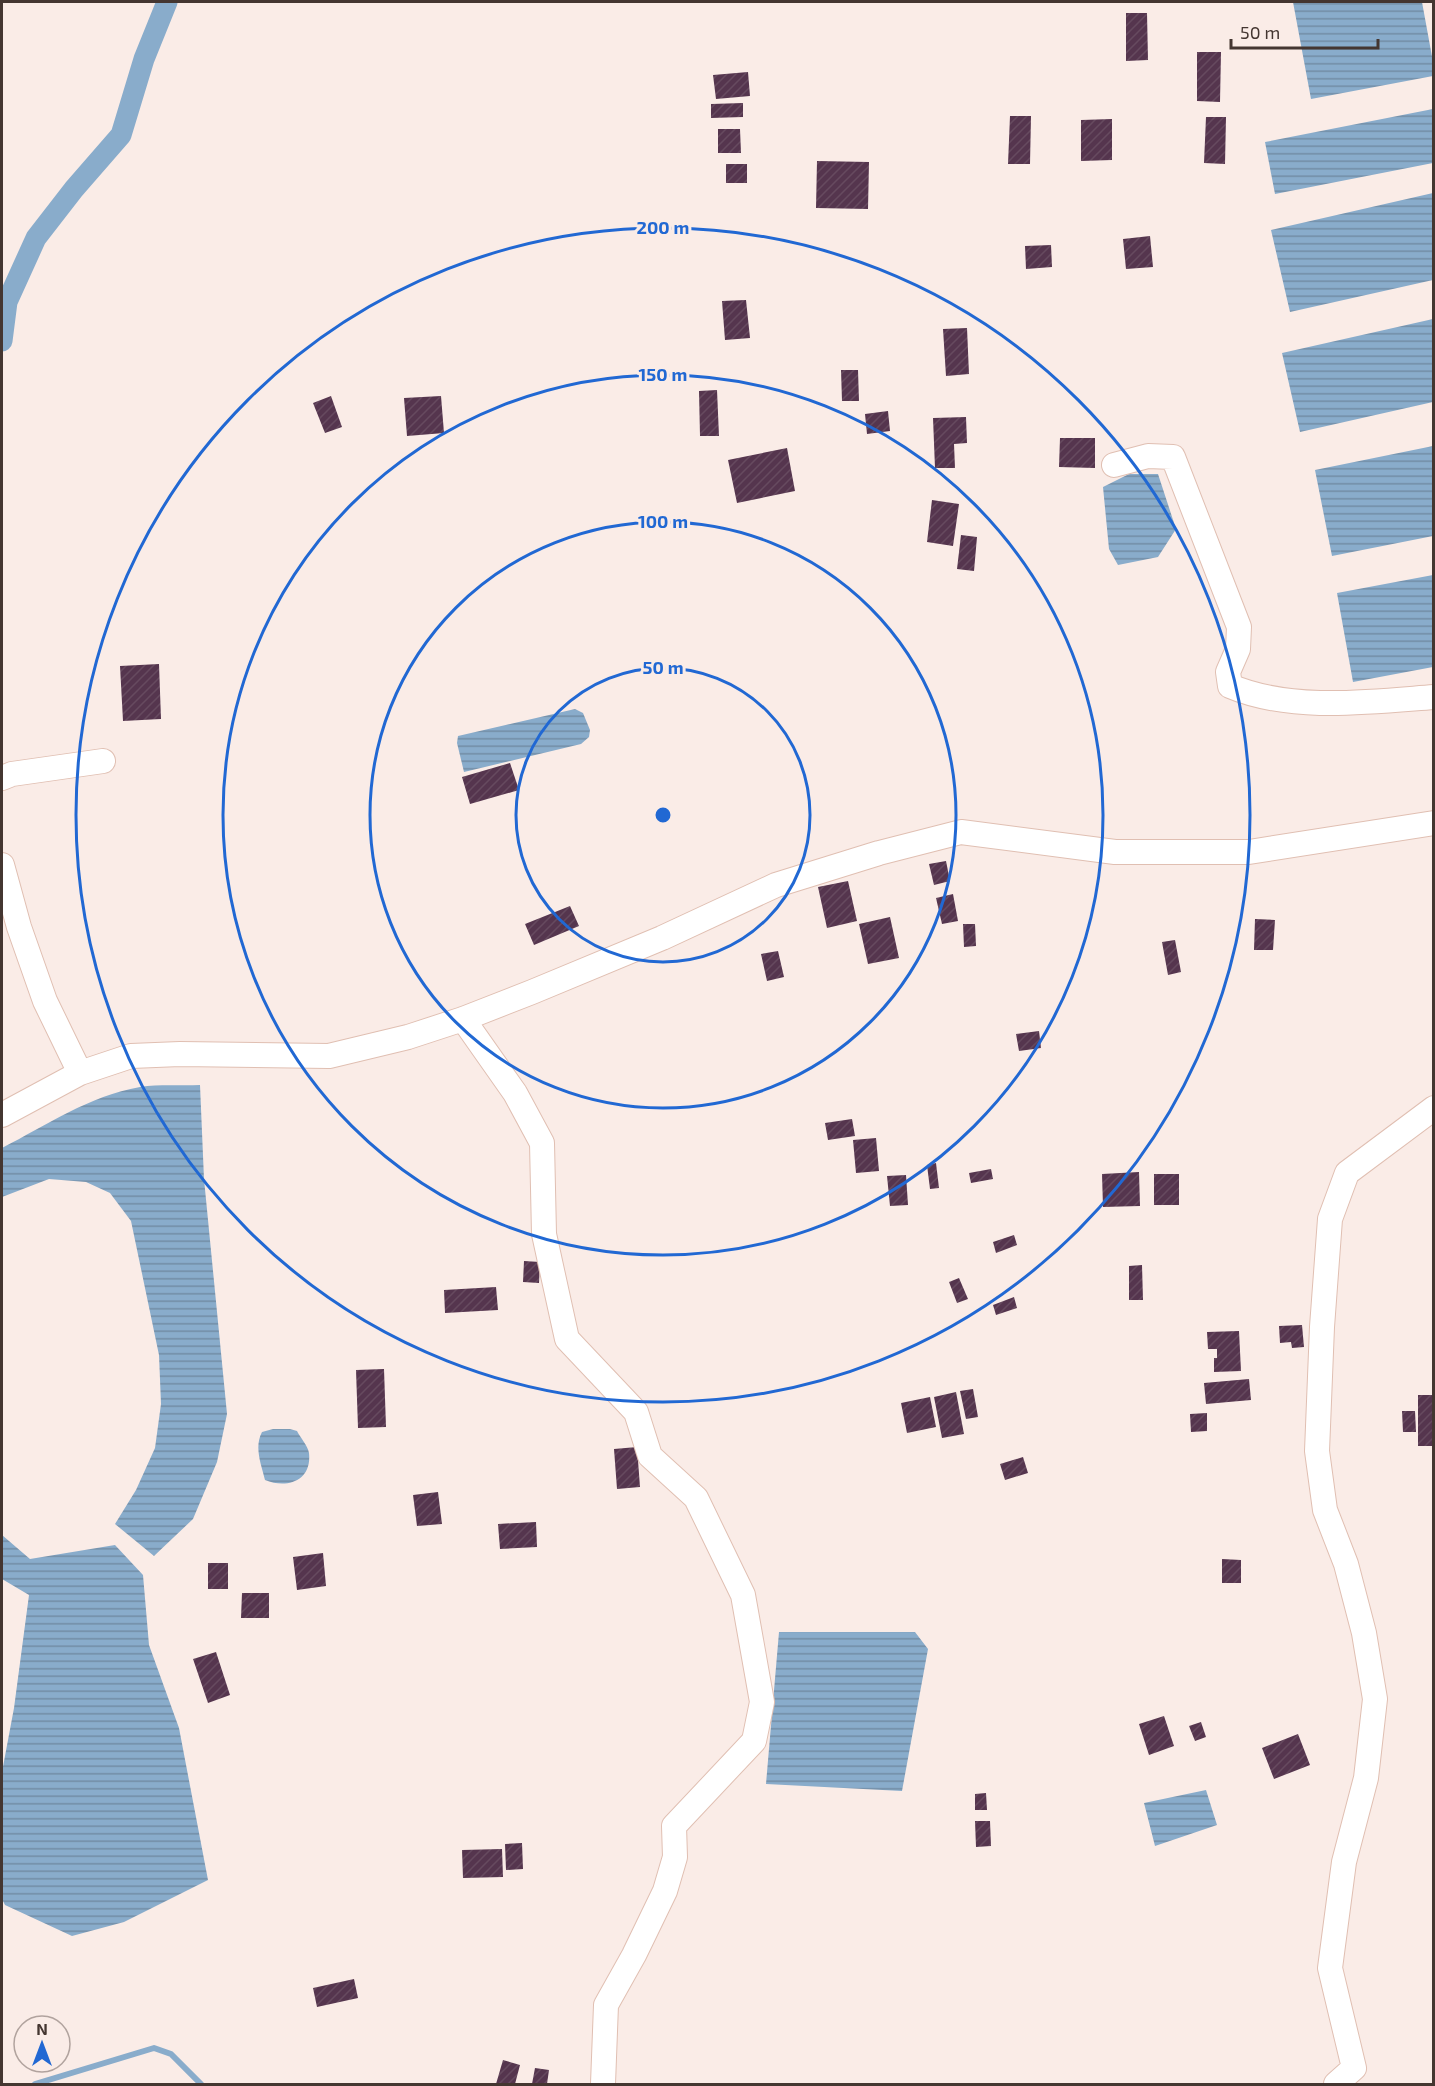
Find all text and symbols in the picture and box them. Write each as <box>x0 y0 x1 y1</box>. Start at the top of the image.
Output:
scale bar <box>1231 12 1378 50</box>
text: 50 m <box>1240 21 1280 43</box>
text: 200 m <box>637 216 689 238</box>
text: 150 m <box>639 363 687 385</box>
text: 100 m <box>638 510 688 532</box>
text: 50 m <box>642 656 684 678</box>
centre of rings <box>653 805 673 825</box>
north arrow <box>12 2014 72 2074</box>
text: N <box>36 2019 48 2038</box>

